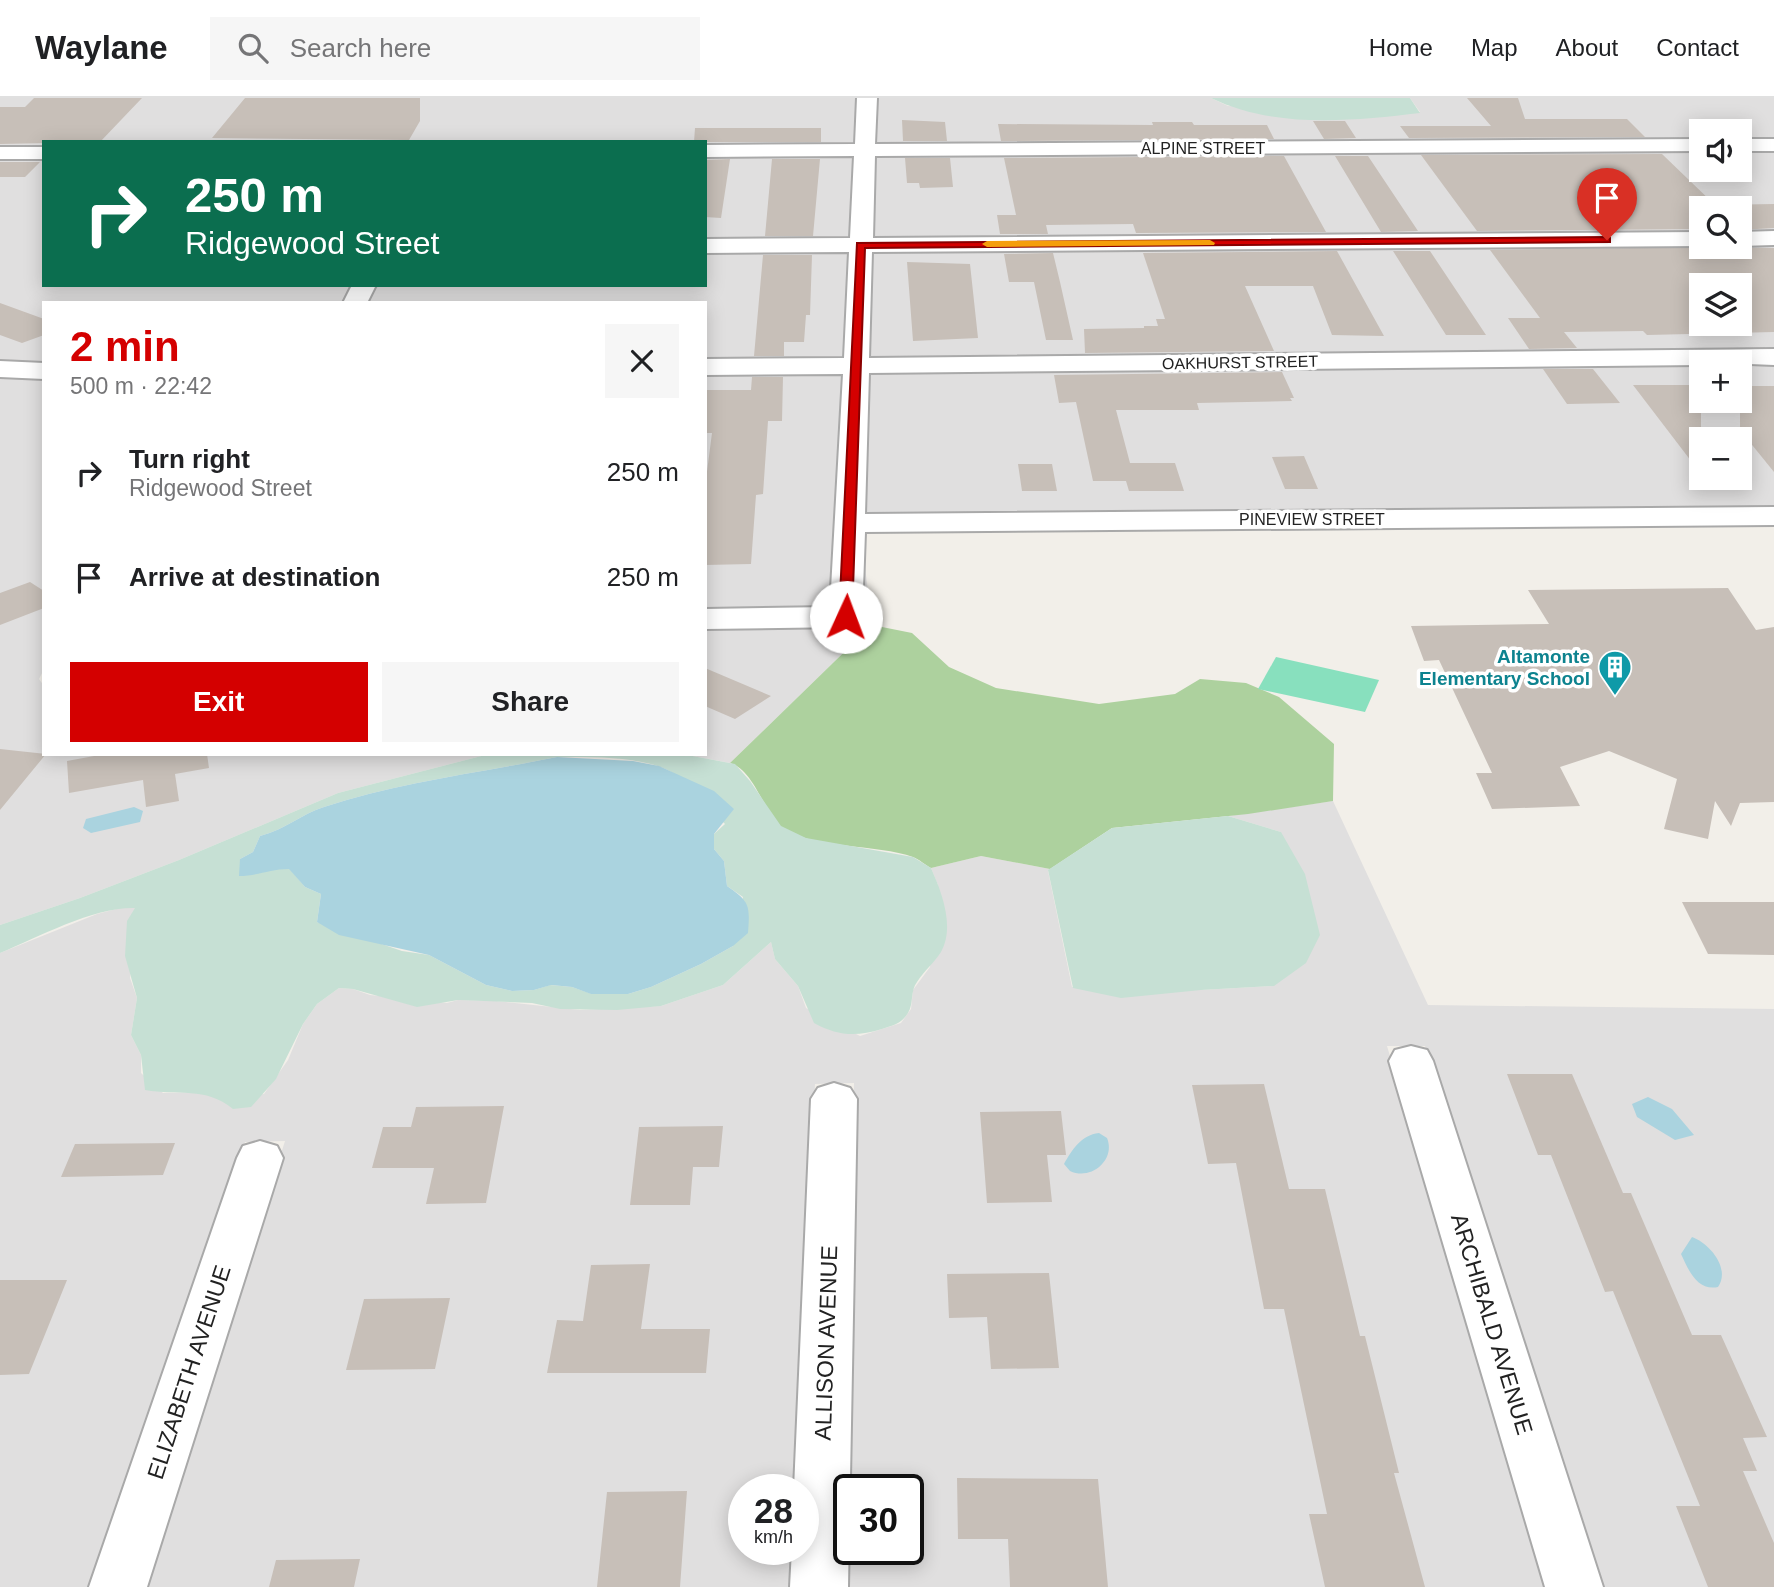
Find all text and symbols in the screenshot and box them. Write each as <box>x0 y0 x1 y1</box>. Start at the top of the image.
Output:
search box <box>210 17 700 80</box>
text: Waylane <box>35 29 168 66</box>
icon: search <box>234 29 272 67</box>
text: Search here <box>290 33 431 63</box>
text: Home <box>1369 34 1433 61</box>
text: Map <box>1471 34 1518 61</box>
text: About <box>1556 34 1618 61</box>
text: Contact <box>1656 34 1739 61</box>
map controls <box>1689 119 1752 490</box>
button: sound <box>1689 119 1752 182</box>
street label: ALPINE STREET <box>1141 140 1265 157</box>
icon: right <box>70 168 161 259</box>
text: 250 m <box>185 168 324 222</box>
pin <box>1577 168 1637 240</box>
icon: arrive <box>1588 179 1626 217</box>
button: search <box>1689 196 1752 259</box>
text: Ridgewood Street <box>185 225 439 261</box>
button: layers <box>1689 273 1752 336</box>
text: 2 min <box>70 323 180 370</box>
button: close <box>605 324 679 398</box>
button: + <box>1689 350 1752 413</box>
street label: OAKHURST STREET <box>1162 353 1318 372</box>
text: 500 m · 22:42 <box>70 373 212 399</box>
button: − <box>1689 427 1752 490</box>
text: Turn right <box>129 444 250 474</box>
icon: right <box>70 454 108 492</box>
text: 250 m <box>607 457 679 487</box>
text: Ridgewood Street <box>129 475 312 501</box>
street label: PINEVIEW STREET <box>1239 511 1385 528</box>
icon: arrive <box>70 559 108 597</box>
text: Arrive at destination <box>129 562 380 592</box>
text: 250 m <box>607 562 679 592</box>
position arrow <box>809 580 883 654</box>
place label: Altamonte Elementary School <box>1419 646 1590 689</box>
building icon: Altamonte Elementary School <box>1596 648 1634 697</box>
button: Exit <box>70 662 368 742</box>
button: Share <box>382 662 679 742</box>
street label: ARCHIBALD AVENUE <box>1446 1210 1538 1438</box>
street label: ALLISON AVENUE <box>810 1245 842 1441</box>
street label: ELIZABETH AVENUE <box>142 1262 236 1482</box>
speed limit sign: 30 <box>833 1474 924 1565</box>
text: 28 <box>754 1491 793 1530</box>
text: km/h <box>754 1527 793 1547</box>

